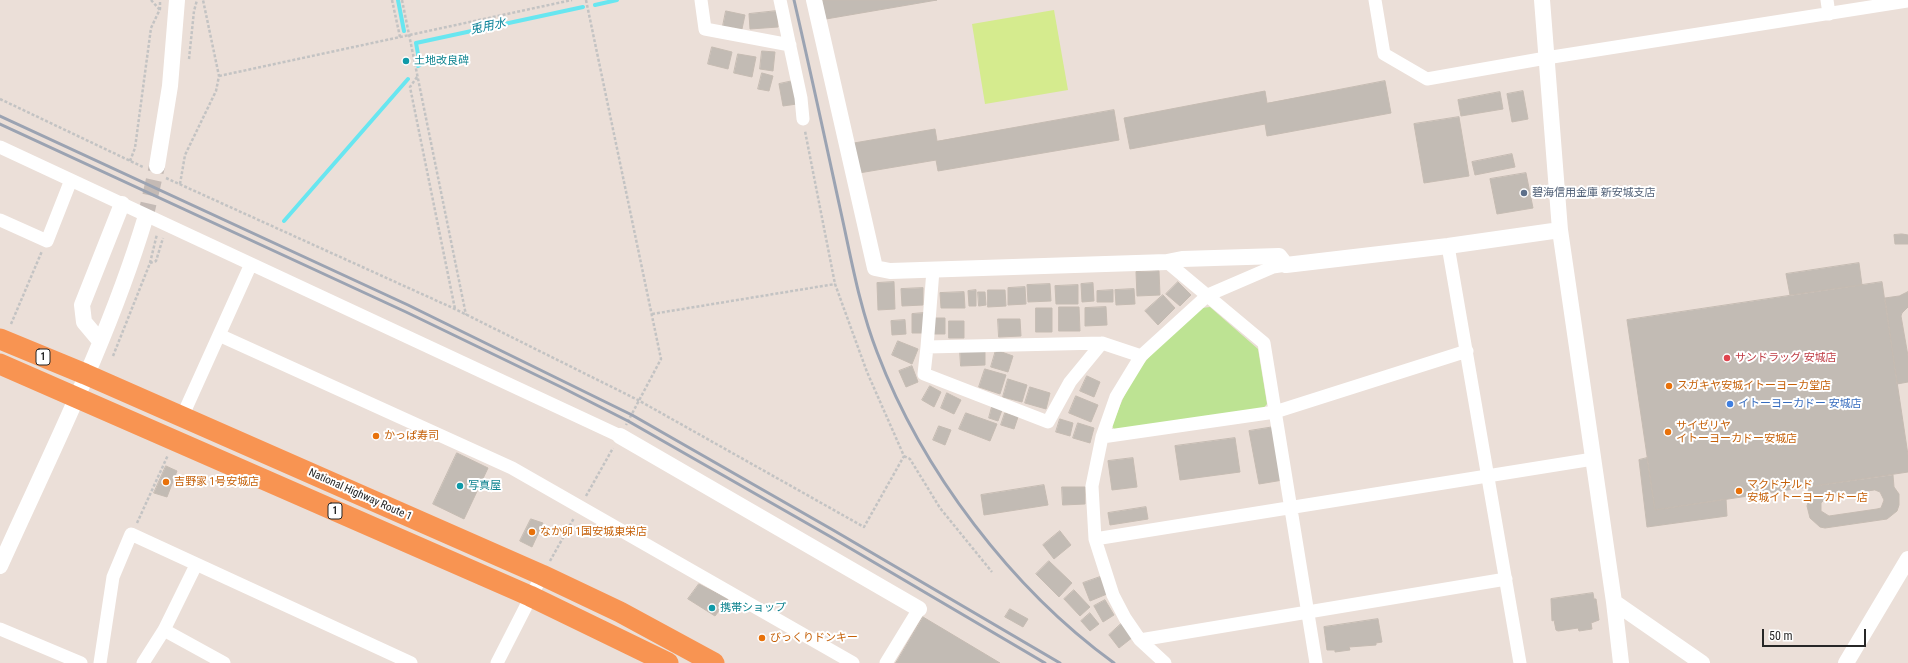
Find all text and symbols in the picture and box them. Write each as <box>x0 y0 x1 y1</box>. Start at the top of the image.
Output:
water label: 兎用水 <box>469 16 507 38</box>
place label: 土地改良碑 <box>414 54 469 68</box>
marker: 土地改良碑 <box>401 56 411 66</box>
place label: 碧海信用金庫 新安城支店 <box>1532 186 1656 200</box>
marker: 碧海信用金庫 新安城支店 <box>1519 188 1529 198</box>
road number: 1 <box>36 349 50 365</box>
place label: サンドラッグ 安城店 <box>1735 351 1837 365</box>
marker: サンドラッグ 安城店 <box>1722 353 1732 363</box>
place label: スガキヤ安城イトーヨーカ堂店 <box>1677 379 1831 393</box>
marker: スガキヤ安城イトーヨーカ堂店 <box>1664 381 1674 391</box>
place label: イトーヨーカドー 安城店 <box>1738 397 1862 411</box>
marker: イトーヨーカドー 安城店 <box>1725 399 1735 409</box>
place label: サイゼリヤ イトーヨーカドー安城店 <box>1676 419 1797 445</box>
marker: サイゼリヤ イトーヨーカドー安城店 <box>1663 427 1673 437</box>
place label: かっぱ寿司 <box>384 429 439 443</box>
marker: かっぱ寿司 <box>371 431 381 441</box>
street label: National Highway Route 1 <box>306 466 414 524</box>
place label: 吉野家 1号安城店 <box>174 475 259 489</box>
marker: 吉野家 1号安城店 <box>161 477 171 487</box>
place label: マクドナルド 安城イトーヨーカドー店 <box>1747 478 1868 504</box>
place label: 写真屋 <box>468 479 501 493</box>
marker: 写真屋 <box>455 481 465 491</box>
marker: マクドナルド 安城イトーヨーカドー店 <box>1734 486 1744 496</box>
road number: 1 <box>328 503 342 519</box>
place label: なか卯 1国安城東栄店 <box>540 525 647 539</box>
marker: なか卯 1国安城東栄店 <box>527 527 537 537</box>
place label: 携帯ショップ <box>720 601 786 615</box>
marker: 携帯ショップ <box>707 603 717 613</box>
scale bar <box>1764 621 1868 647</box>
text: 50 m <box>1769 629 1793 643</box>
place label: びっくりドンキー <box>770 631 858 645</box>
marker: びっくりドンキー <box>757 633 767 643</box>

